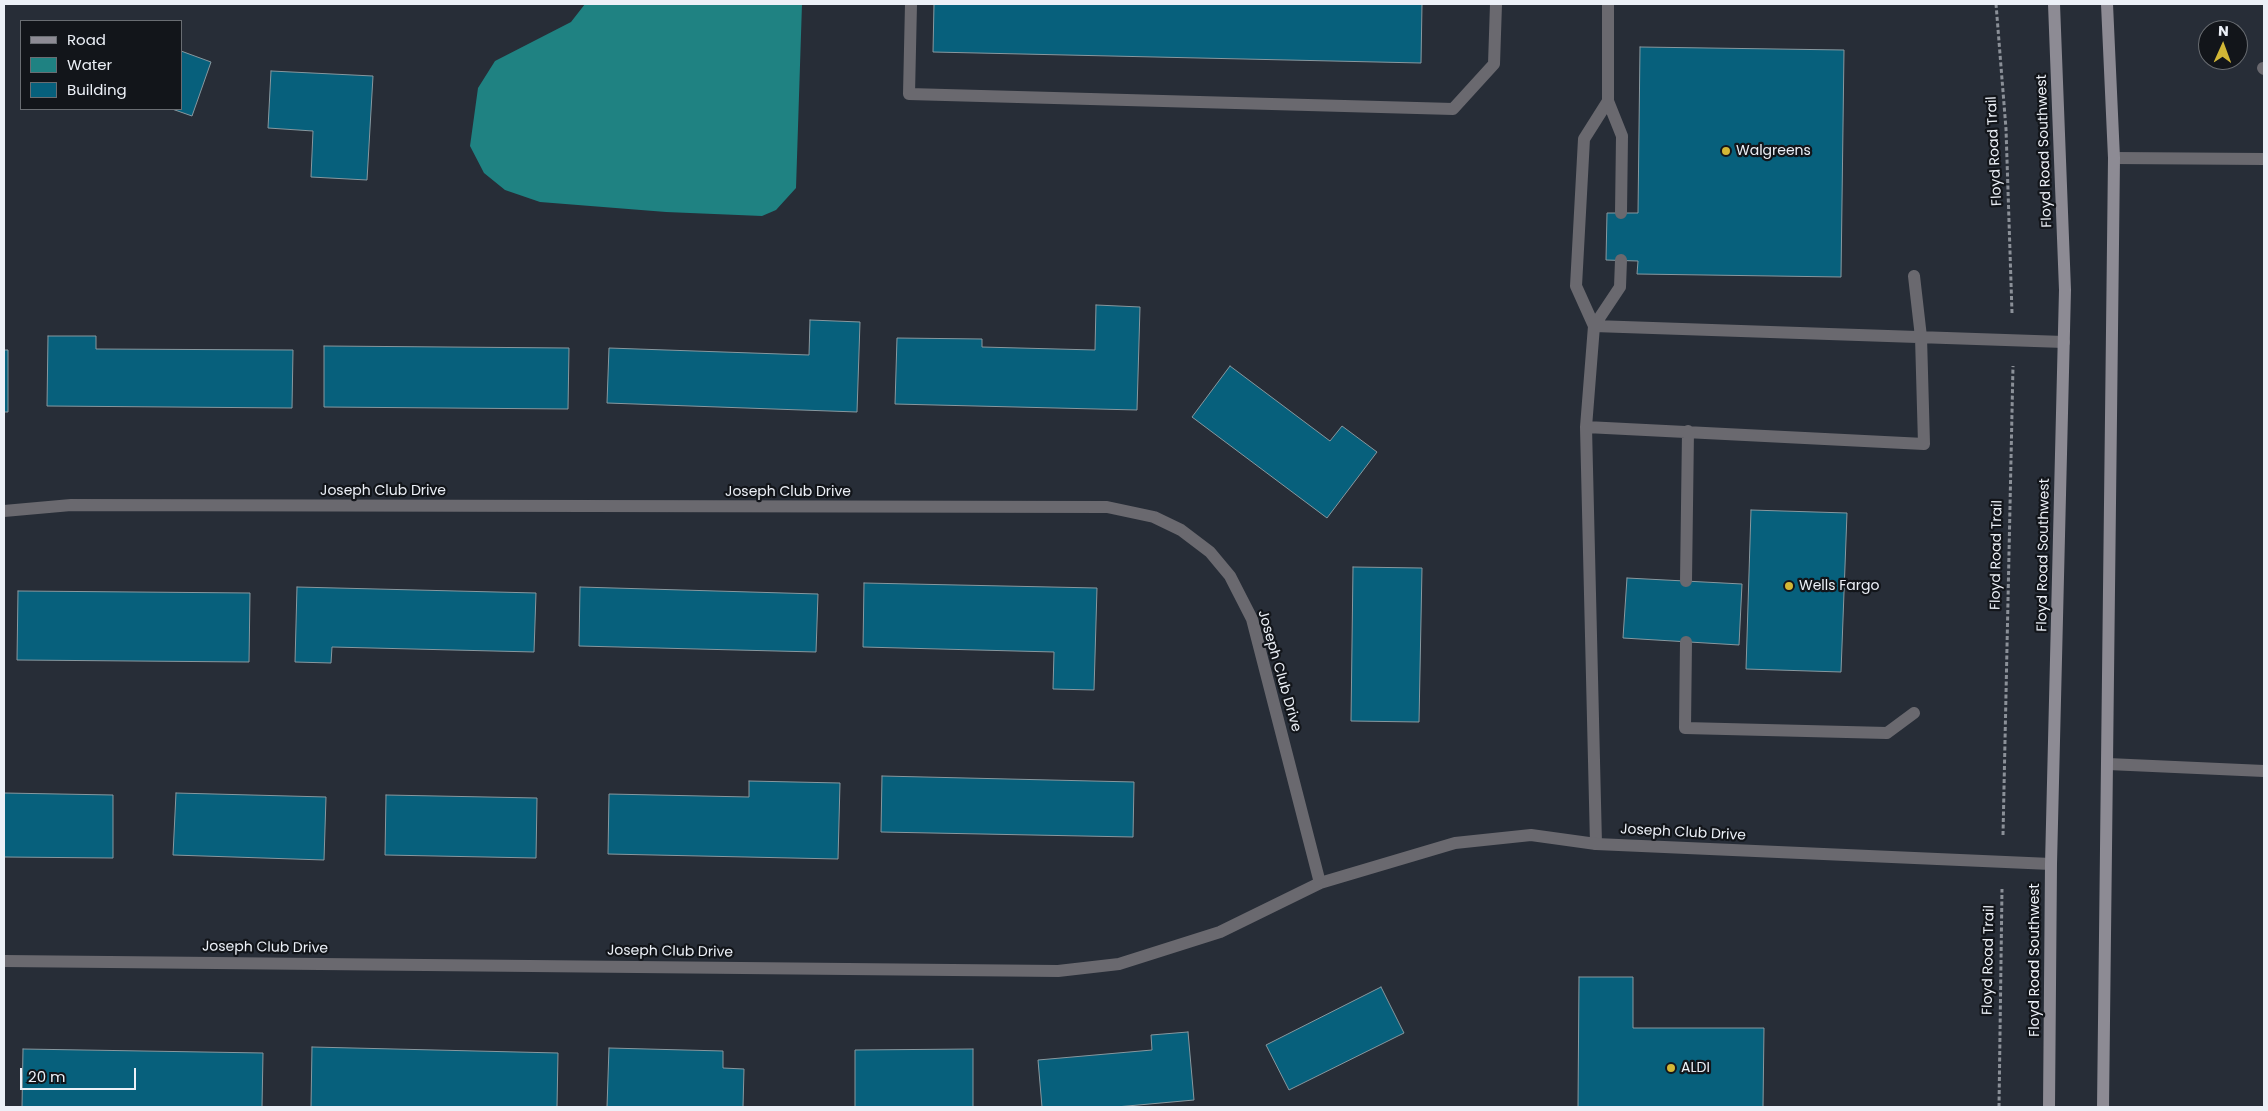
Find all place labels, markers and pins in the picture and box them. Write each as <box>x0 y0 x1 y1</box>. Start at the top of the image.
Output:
place label: Walgreens <box>1736 143 1811 159</box>
marker: Walgreens <box>1720 145 1732 157</box>
place label: Wells Fargo <box>1799 578 1879 594</box>
marker: Wells Fargo <box>1783 580 1795 592</box>
place label: ALDI <box>1681 1060 1710 1076</box>
marker: ALDI <box>1665 1062 1677 1074</box>

